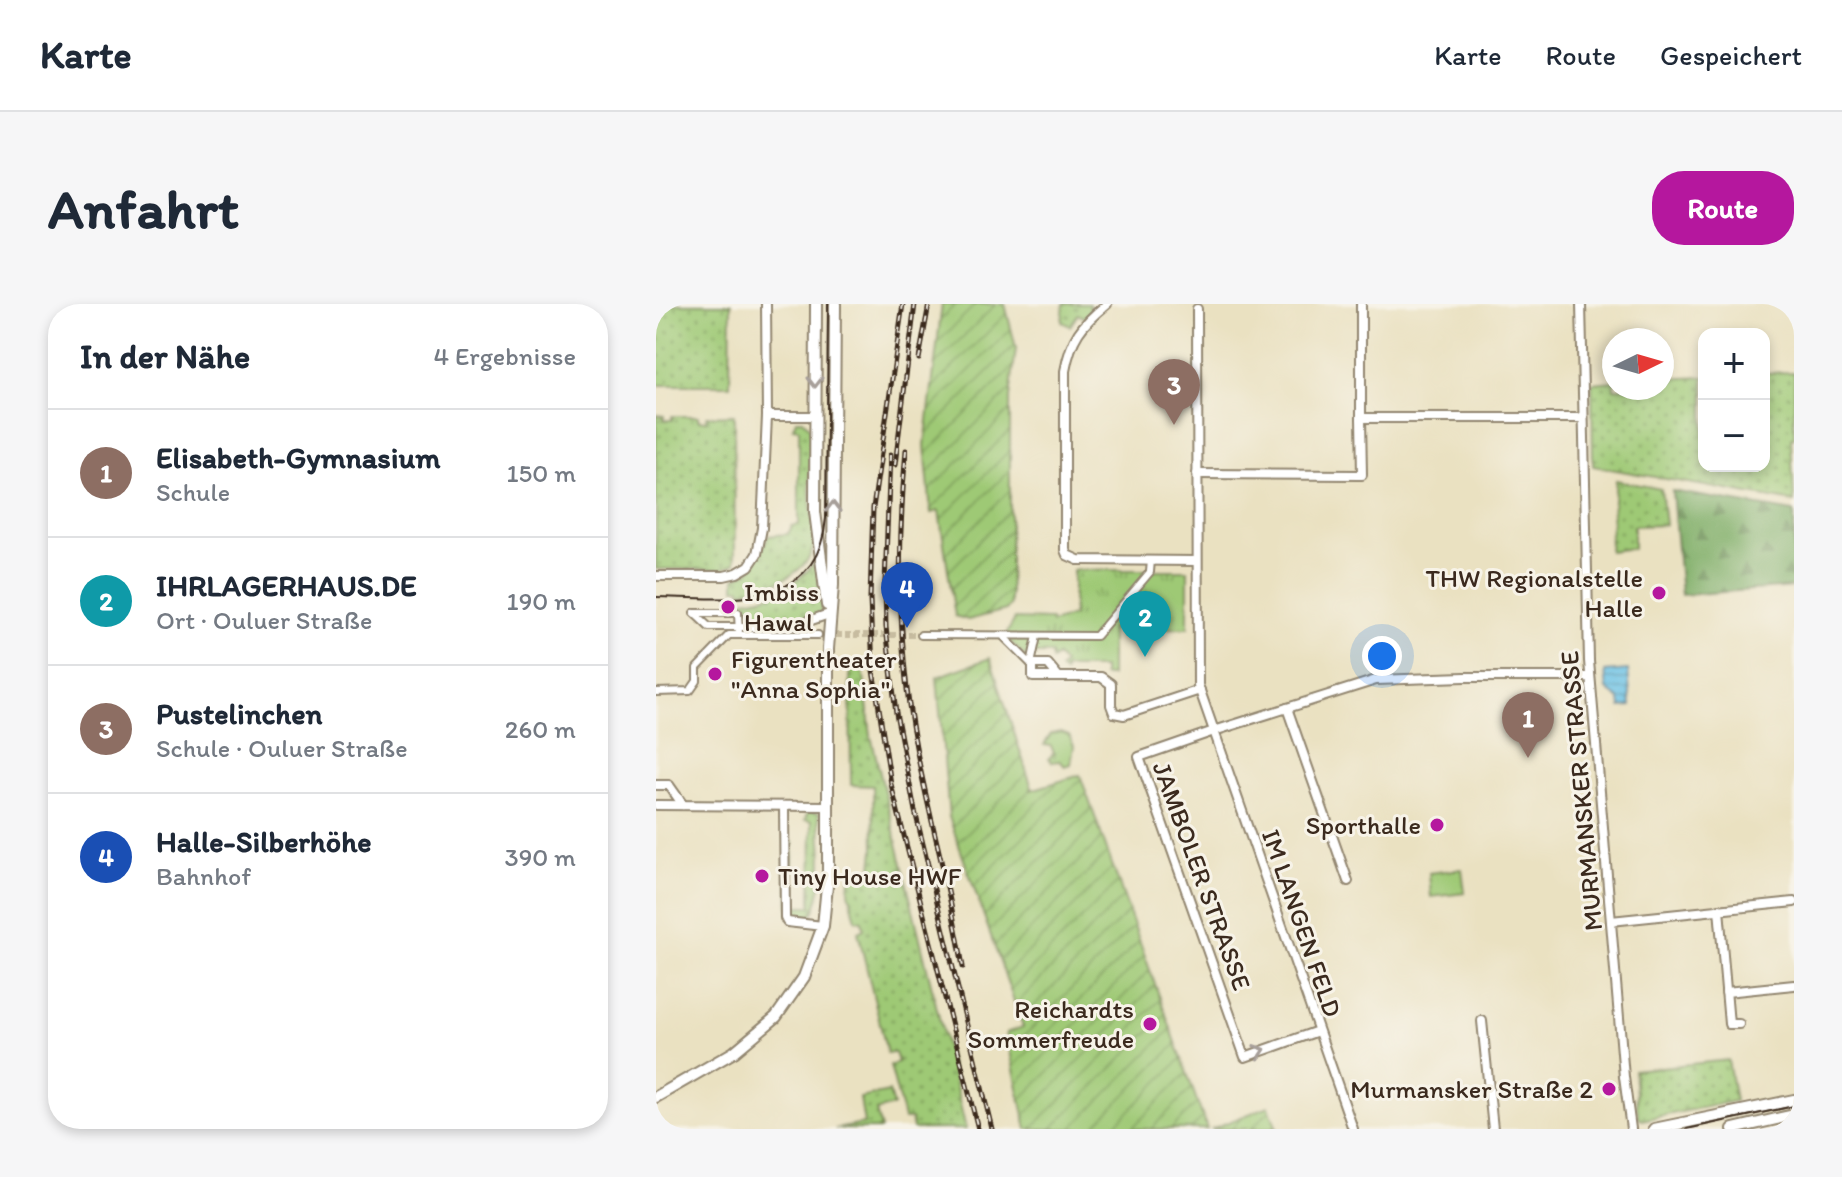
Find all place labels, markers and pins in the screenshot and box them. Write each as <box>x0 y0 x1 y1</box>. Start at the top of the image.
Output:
pin: 3 <box>1148 359 1200 425</box>
pin: 4 <box>881 562 933 628</box>
place label: THW Regionalstelle Halle <box>1426 562 1643 624</box>
place label: Imbiss Hawal <box>744 576 819 638</box>
marker: THW Regionalstelle Halle <box>1650 584 1668 602</box>
pin: 2 <box>1119 591 1171 657</box>
marker: Imbiss Hawal <box>719 598 737 616</box>
place label: Figurentheater "Anna Sophia" <box>731 643 897 705</box>
marker: Figurentheater "Anna Sophia" <box>706 665 724 683</box>
pin: 1 <box>1502 692 1554 758</box>
place label: Sporthalle <box>1306 809 1421 841</box>
marker: Sporthalle <box>1428 816 1446 834</box>
place label: Tiny House HWF <box>778 860 962 892</box>
marker: Tiny House HWF <box>753 867 771 885</box>
place label: Reichardts Sommerfreude <box>968 993 1134 1055</box>
marker: Reichardts Sommerfreude <box>1141 1015 1159 1033</box>
place label: Murmansker Straße 2 <box>1350 1073 1593 1105</box>
marker: Murmansker Straße 2 <box>1600 1080 1618 1098</box>

